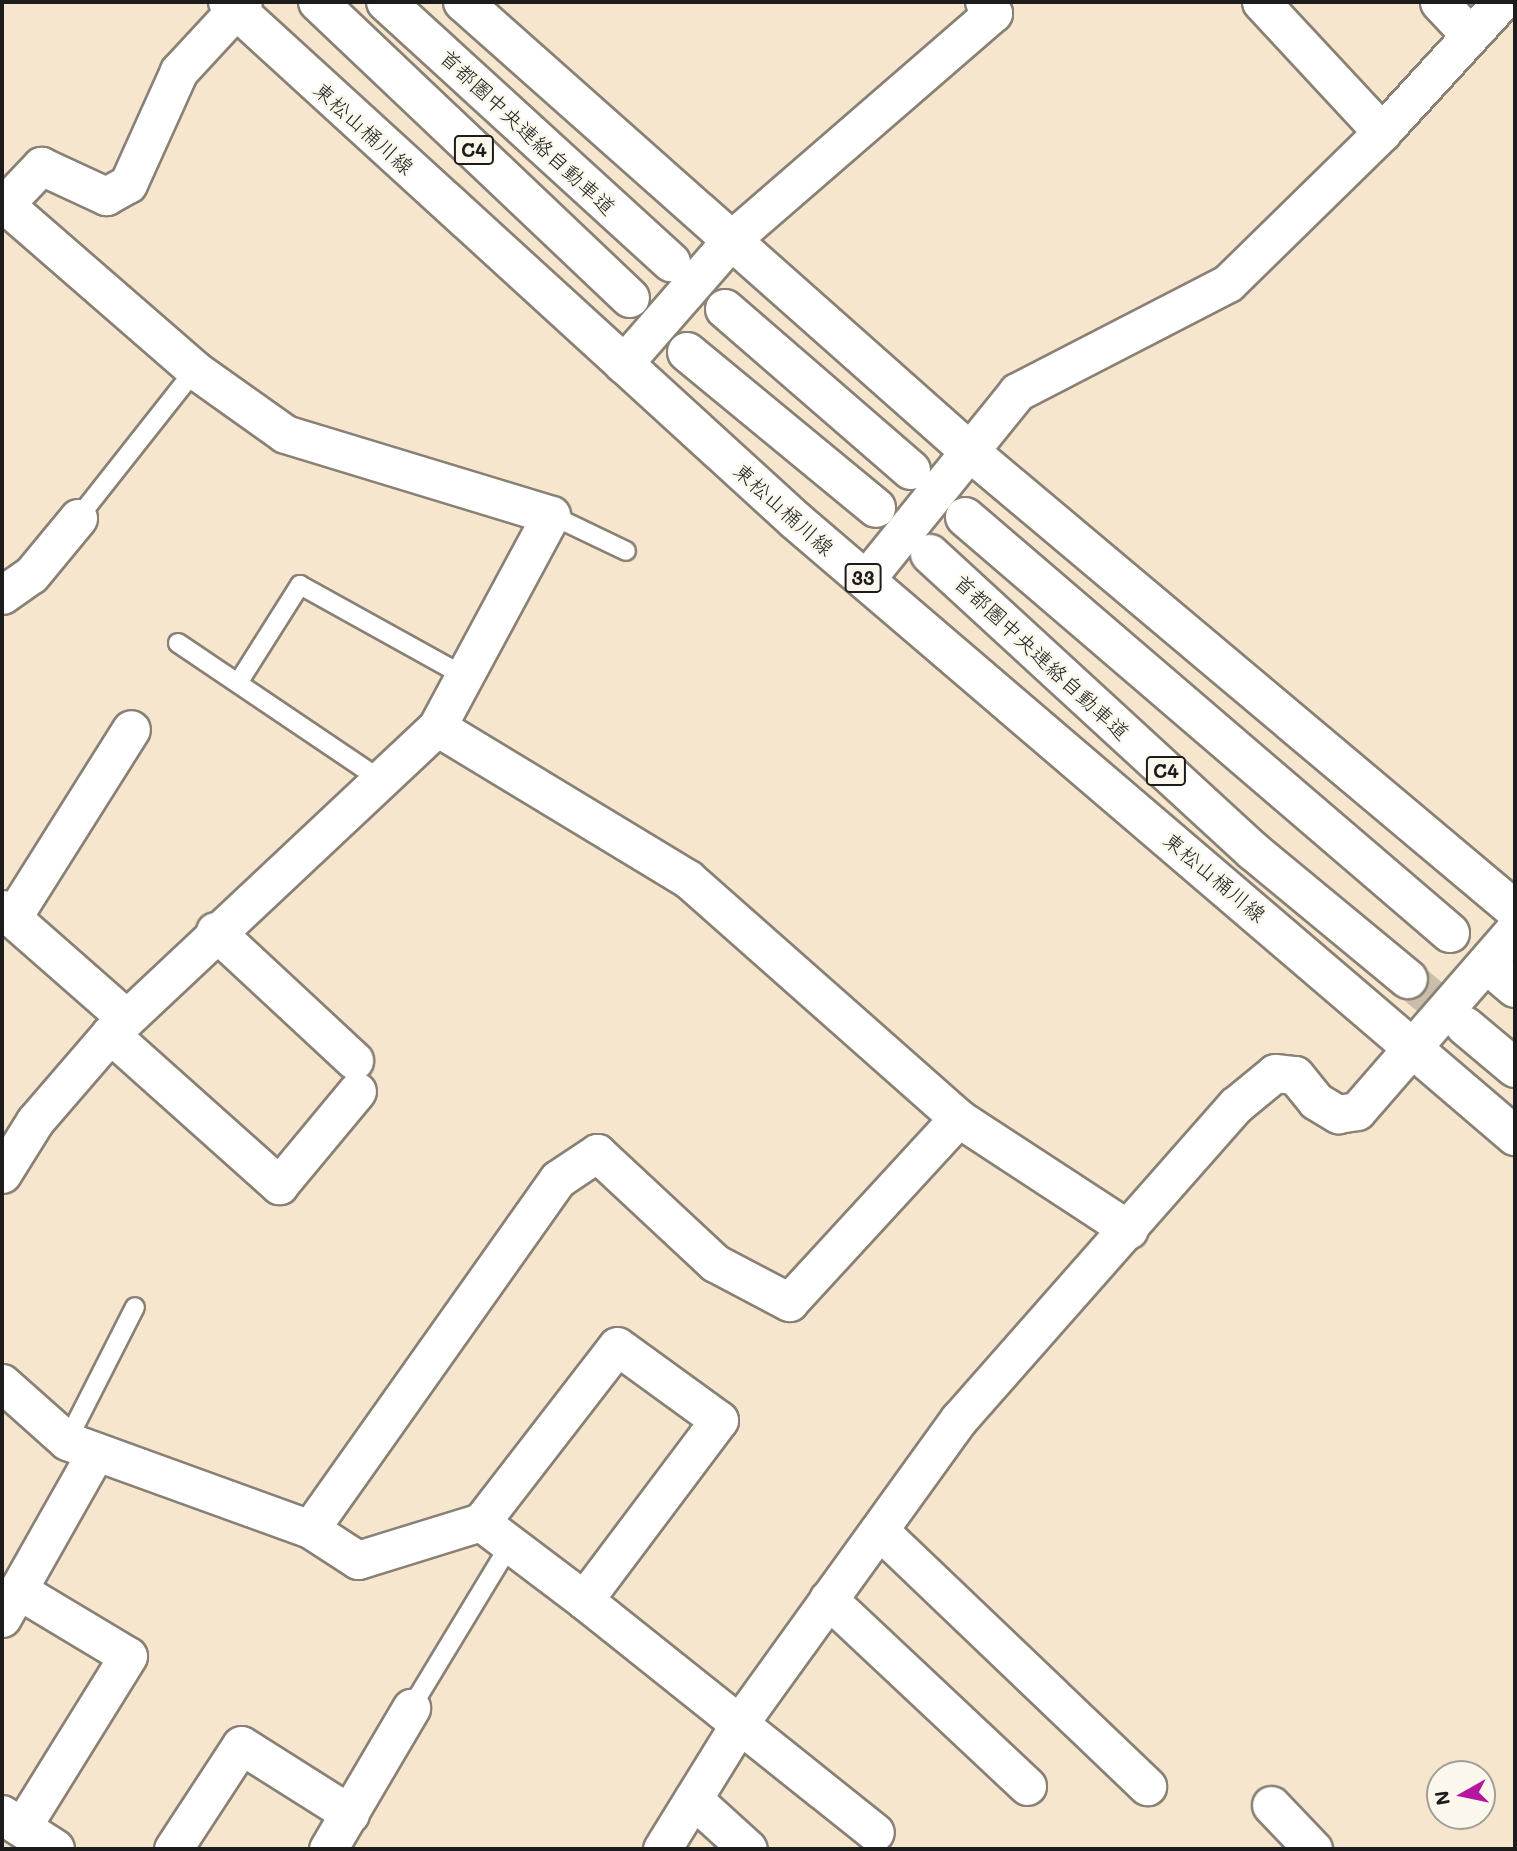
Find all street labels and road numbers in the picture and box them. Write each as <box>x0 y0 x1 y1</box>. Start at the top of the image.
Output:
street label: 首都圏中央連絡自動車道 <box>435 44 621 220</box>
street label: 東松山桶川線 <box>309 76 419 180</box>
road number: C4 <box>453 134 495 166</box>
street label: 東松山桶川線 <box>729 457 839 561</box>
road number: 33 <box>844 562 882 594</box>
street label: 首都圏中央連絡自動車道 <box>949 569 1135 745</box>
road number: C4 <box>1145 756 1187 786</box>
street label: 東松山桶川線 <box>1159 827 1271 927</box>

